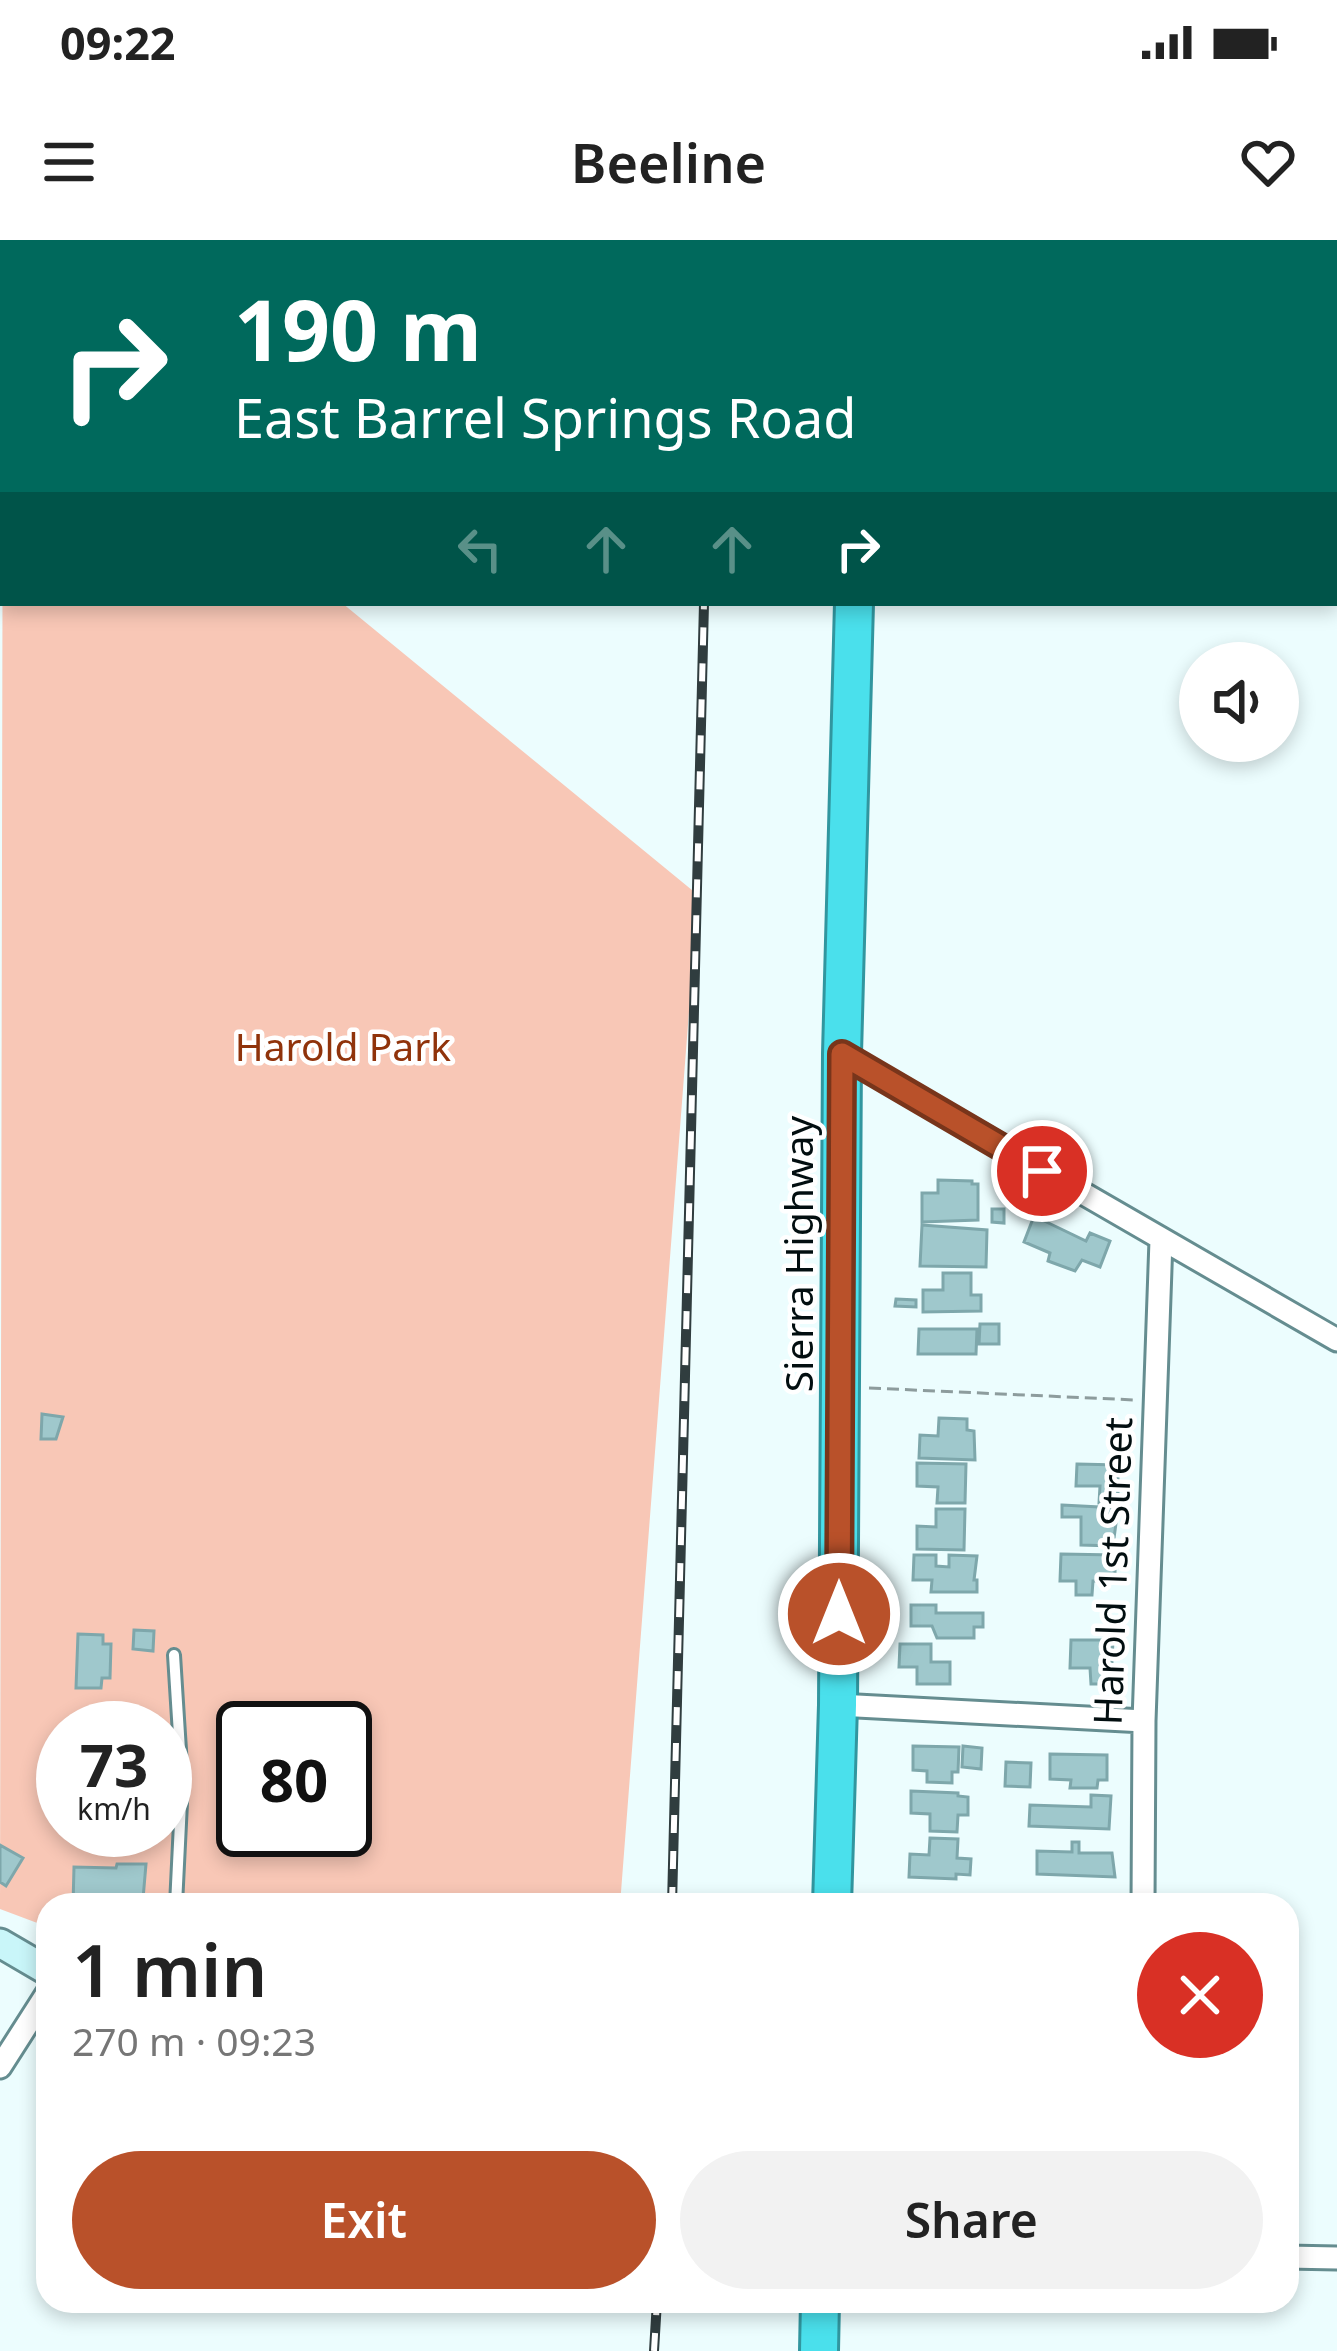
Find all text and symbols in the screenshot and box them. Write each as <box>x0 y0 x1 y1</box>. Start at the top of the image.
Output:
text: 09:22 <box>60 12 176 73</box>
text: Beeline <box>571 125 766 199</box>
icon: menu <box>36 129 102 195</box>
icon: heart <box>1235 129 1301 195</box>
text: 190 m <box>234 271 482 386</box>
icon: right <box>36 288 192 444</box>
text: East Barrel Springs Road <box>234 380 856 454</box>
icon: left <box>447 516 513 582</box>
icon: ahead <box>573 516 639 582</box>
icon: ahead <box>699 516 765 582</box>
icon: right <box>825 516 891 582</box>
map controls <box>1179 642 1299 762</box>
button: sound <box>1179 642 1299 762</box>
park label: Harold Park <box>235 1019 451 1072</box>
street label: Sierra Highway <box>771 1116 824 1392</box>
pin <box>991 1120 1093 1222</box>
icon: arrive <box>1009 1138 1075 1204</box>
street label: Harold 1st Street <box>1080 1416 1143 1726</box>
position arrow <box>776 1551 902 1677</box>
speed limit sign: 80 <box>216 1701 372 1857</box>
text: 73 <box>80 1723 148 1805</box>
text: km/h <box>77 1788 151 1829</box>
text: 1 min <box>72 1920 267 2018</box>
button: close <box>1137 1932 1263 2058</box>
text: 270 m · 09:23 <box>72 2014 316 2067</box>
button: Exit <box>72 2151 656 2289</box>
button: Share <box>680 2151 1263 2289</box>

